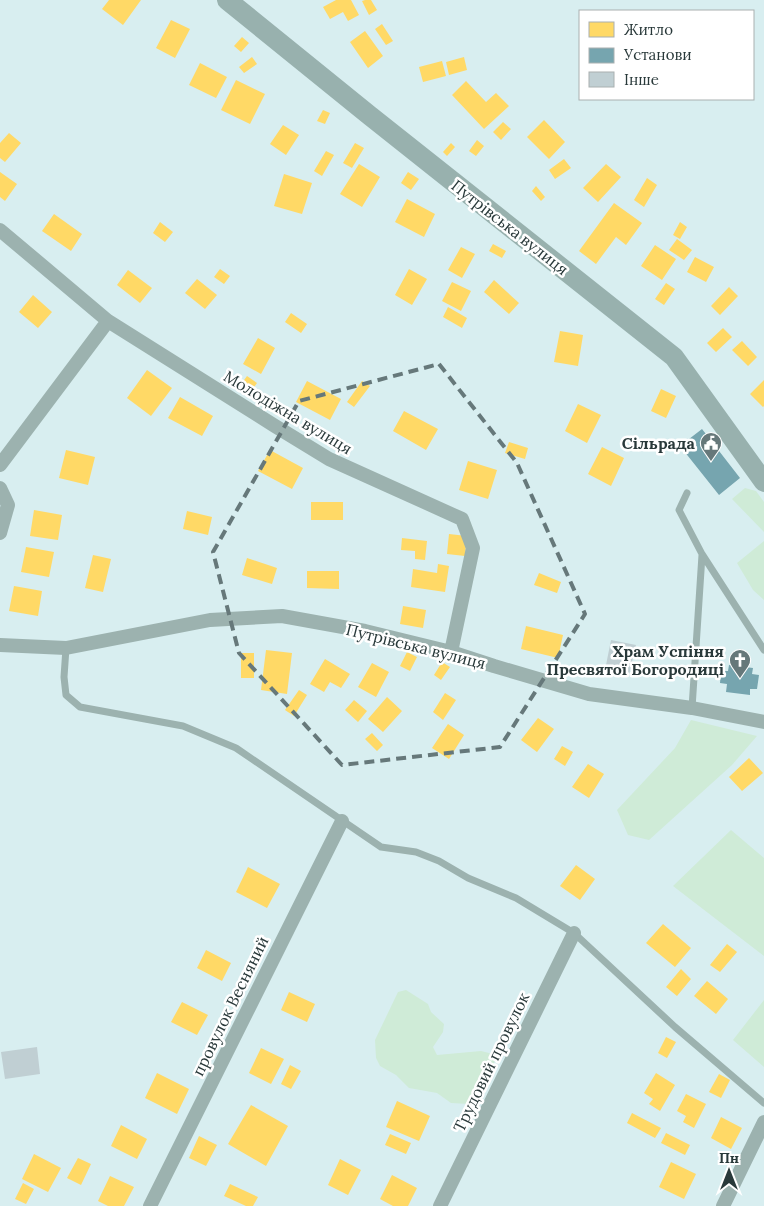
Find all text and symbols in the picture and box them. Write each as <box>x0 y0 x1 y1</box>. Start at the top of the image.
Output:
legend <box>579 10 754 100</box>
text: Житло <box>624 20 673 39</box>
text: Установи <box>623 45 692 64</box>
text: Інше <box>624 70 659 89</box>
street label: Путрівська вулиця <box>447 175 573 279</box>
street label: Молодіжна вулиця <box>220 366 356 458</box>
public building icon: Сільрада <box>699 431 723 462</box>
place label: Сільрада <box>622 433 696 453</box>
street label: Путрівська вулиця <box>344 619 488 673</box>
place label: Храм Успіння Пресвятої Богородиці <box>547 641 724 679</box>
church icon: Храм Успіння Пресвятої Богородиці <box>728 648 752 679</box>
street label: провулок Весняний <box>187 933 273 1079</box>
street label: Трудовий провулок <box>449 989 534 1135</box>
north arrow <box>704 1146 754 1196</box>
text: Пн <box>719 1149 739 1167</box>

